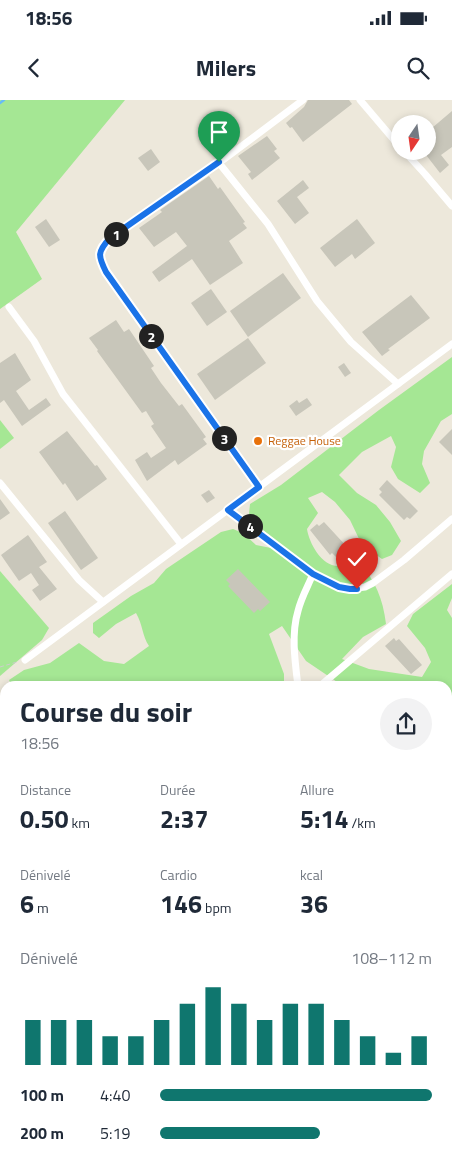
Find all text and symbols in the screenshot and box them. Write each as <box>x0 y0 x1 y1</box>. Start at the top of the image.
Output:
text: 18:56 <box>25 3 72 32</box>
text: Milers <box>196 51 256 85</box>
icon: back <box>20 54 48 82</box>
icon: search <box>404 54 432 82</box>
pin <box>198 111 240 162</box>
north arrow <box>391 115 436 160</box>
map controls <box>391 115 436 160</box>
icon: arrive <box>205 118 233 146</box>
pin: 1 <box>104 222 128 246</box>
text: 1 <box>113 224 120 245</box>
pin: 2 <box>138 324 164 348</box>
text: 2 <box>148 326 155 347</box>
pin: 3 <box>212 426 236 450</box>
text: 3 <box>221 428 228 449</box>
place label: Reggae House <box>268 431 341 450</box>
marker: Reggae House <box>252 435 264 447</box>
pin: 4 <box>238 514 262 538</box>
text: 4 <box>247 516 254 537</box>
pin <box>336 538 378 589</box>
icon: check <box>343 545 371 573</box>
text: Course du soir <box>20 690 192 733</box>
button: share <box>380 698 432 750</box>
text: 18:56 <box>20 731 59 755</box>
text: Distance <box>20 779 71 800</box>
text: Durée <box>160 779 195 800</box>
text: Allure <box>300 779 334 800</box>
text: 0.50 <box>20 800 68 838</box>
text: 2:37 <box>160 800 208 838</box>
text: 5:14 <box>300 800 348 838</box>
text: km <box>68 812 90 833</box>
text: /km <box>348 812 376 833</box>
text: Dénivelé <box>20 864 71 885</box>
text: Cardio <box>160 864 197 885</box>
text: kcal <box>300 864 323 885</box>
text: 6 <box>20 885 34 923</box>
text: 146 <box>160 885 202 923</box>
text: 36 <box>300 885 328 923</box>
text: m <box>34 897 49 918</box>
text: bpm <box>202 897 232 918</box>
text: Dénivelé <box>20 946 78 970</box>
text: 108–112 m <box>351 946 432 970</box>
text: 100 m <box>20 1083 64 1107</box>
text: 4:40 <box>100 1083 130 1107</box>
text: 200 m <box>20 1121 64 1145</box>
text: 5:19 <box>100 1121 130 1145</box>

